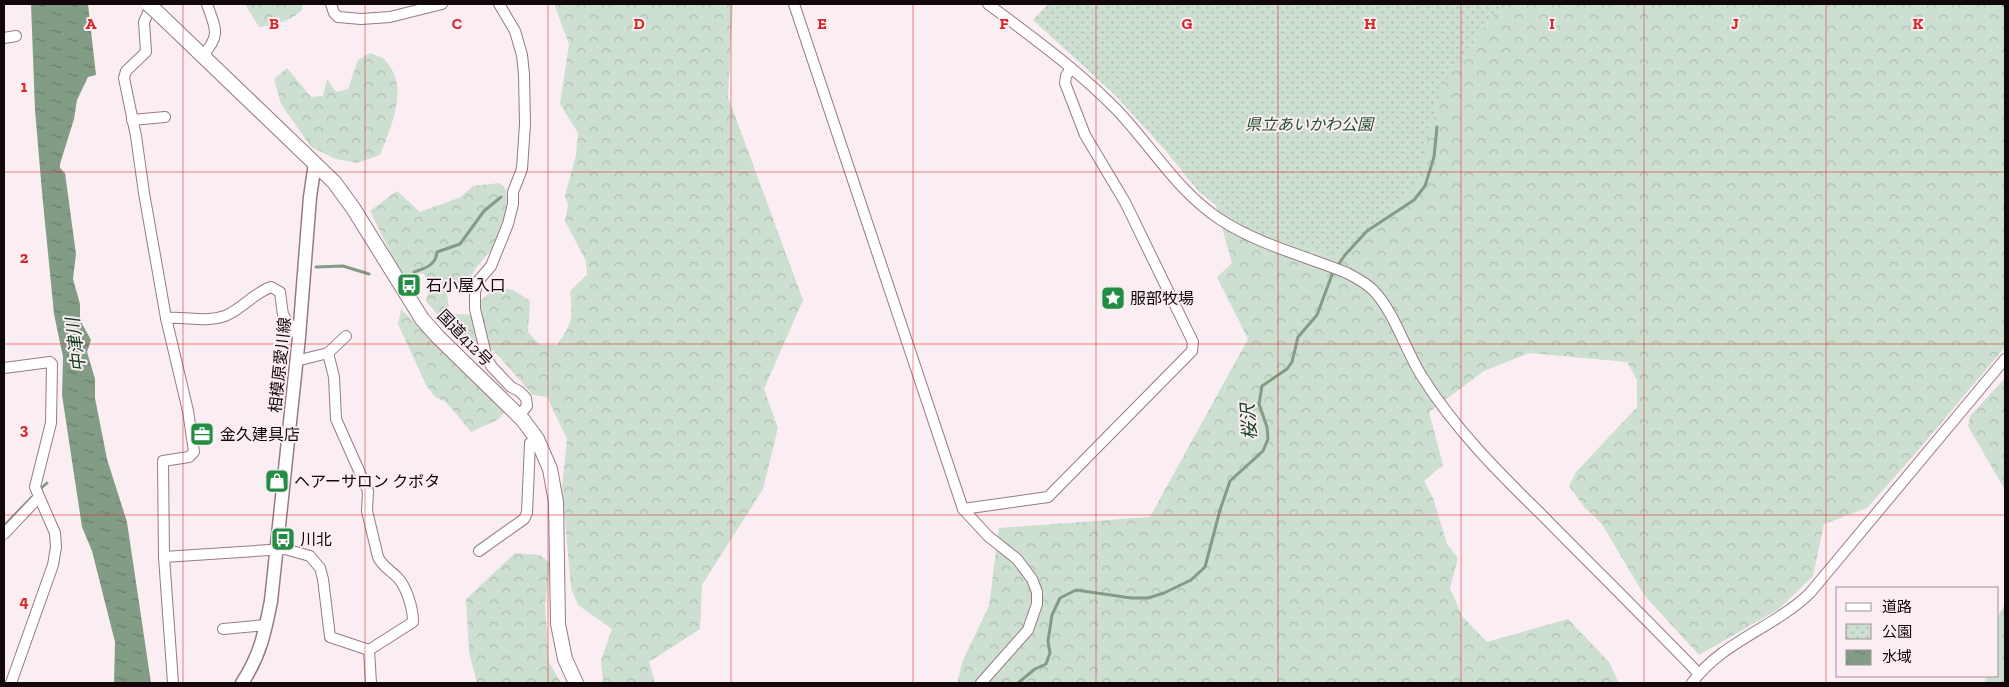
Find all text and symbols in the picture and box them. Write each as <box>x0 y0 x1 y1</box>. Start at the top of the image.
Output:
text: A <box>86 14 97 33</box>
text: B <box>269 14 279 33</box>
text: C <box>452 14 462 33</box>
text: D <box>633 14 645 33</box>
text: E <box>817 14 827 33</box>
text: F <box>999 14 1009 33</box>
text: G <box>1182 14 1193 33</box>
text: H <box>1364 14 1376 33</box>
text: I <box>1549 14 1555 33</box>
text: J <box>1731 14 1739 33</box>
text: K <box>1913 14 1924 33</box>
text: 1 <box>21 77 28 96</box>
park label: 県立あいかわ公園 <box>1245 115 1375 134</box>
text: 2 <box>20 248 29 267</box>
bus stop icon: 石小屋入口 <box>396 272 422 298</box>
place label: 石小屋入口 <box>426 276 506 295</box>
place icon: 服部牧場 <box>1100 285 1126 311</box>
place label: 服部牧場 <box>1130 289 1194 308</box>
street label: 国道412号 <box>433 306 497 370</box>
water label: 中津川 <box>62 315 90 373</box>
street label: 相模原愛川線 <box>266 316 294 414</box>
water label: 桜沢 <box>1237 401 1261 441</box>
text: 3 <box>20 420 29 439</box>
office icon: 金久建具店 <box>189 421 215 447</box>
place label: 金久建具店 <box>220 425 300 444</box>
shop icon: ヘアーサロン クボタ <box>264 468 290 494</box>
place label: ヘアーサロン クボタ <box>294 472 440 491</box>
bus stop icon: 川北 <box>270 526 296 552</box>
place label: 川北 <box>300 530 332 549</box>
legend <box>1836 587 1999 677</box>
text: 4 <box>19 592 29 611</box>
text: 道路 <box>1882 598 1912 616</box>
text: 公園 <box>1882 623 1912 641</box>
text: 水域 <box>1882 648 1912 666</box>

